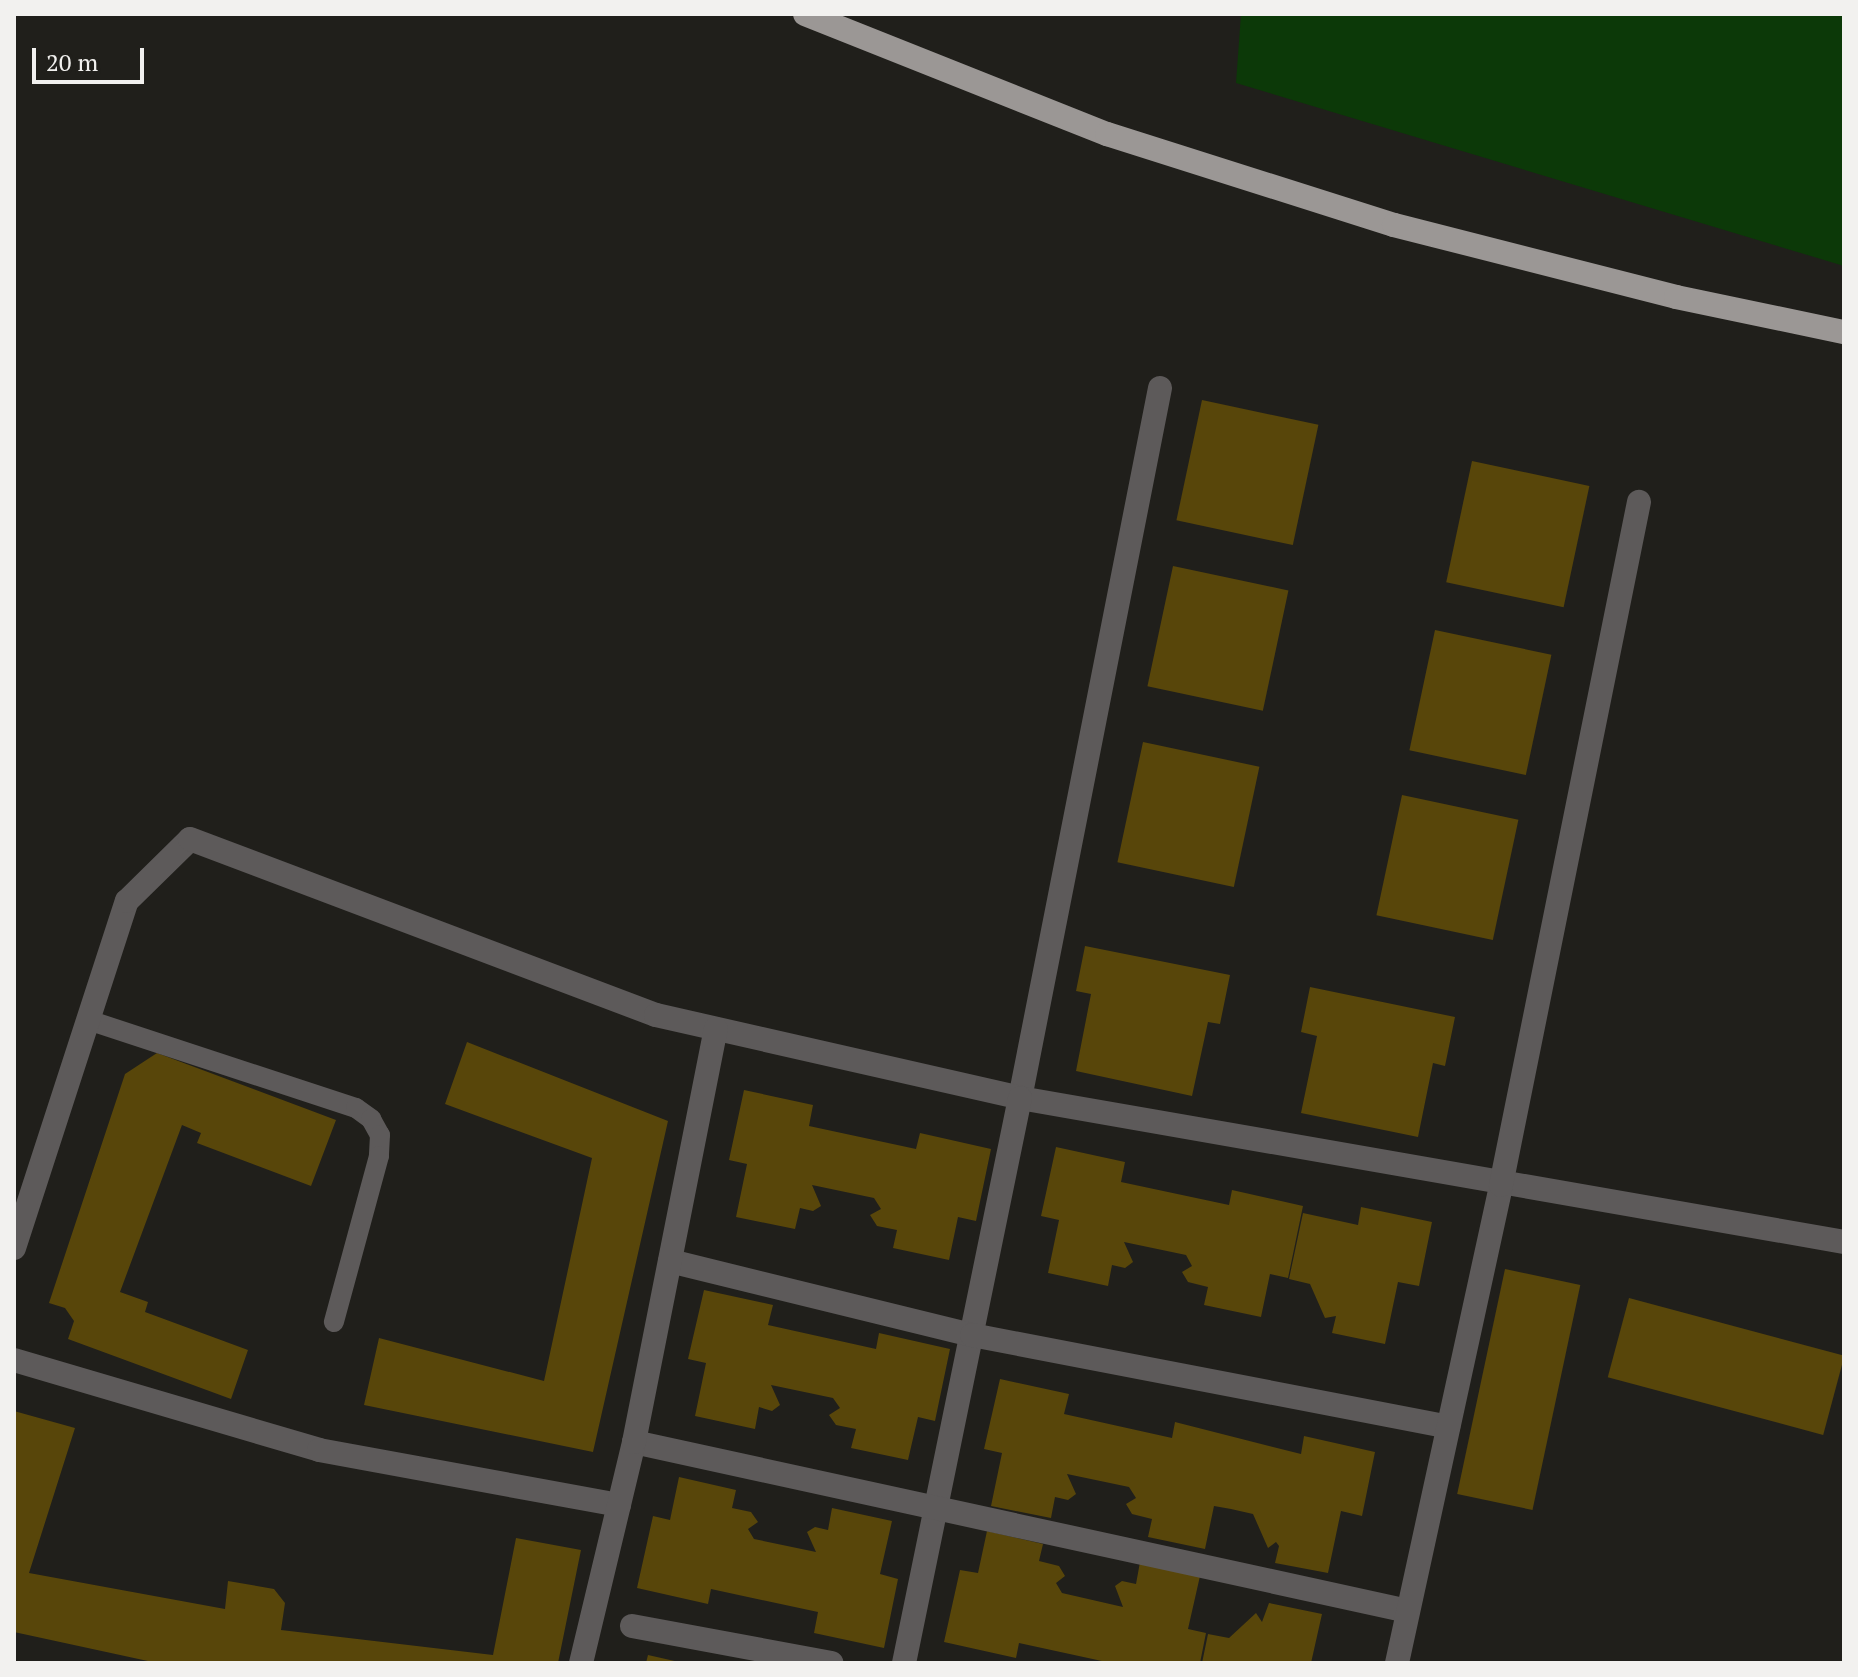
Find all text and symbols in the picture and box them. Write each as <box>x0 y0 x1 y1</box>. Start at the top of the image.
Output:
scale bar <box>36 32 148 82</box>
text: 20 m <box>46 46 98 78</box>

